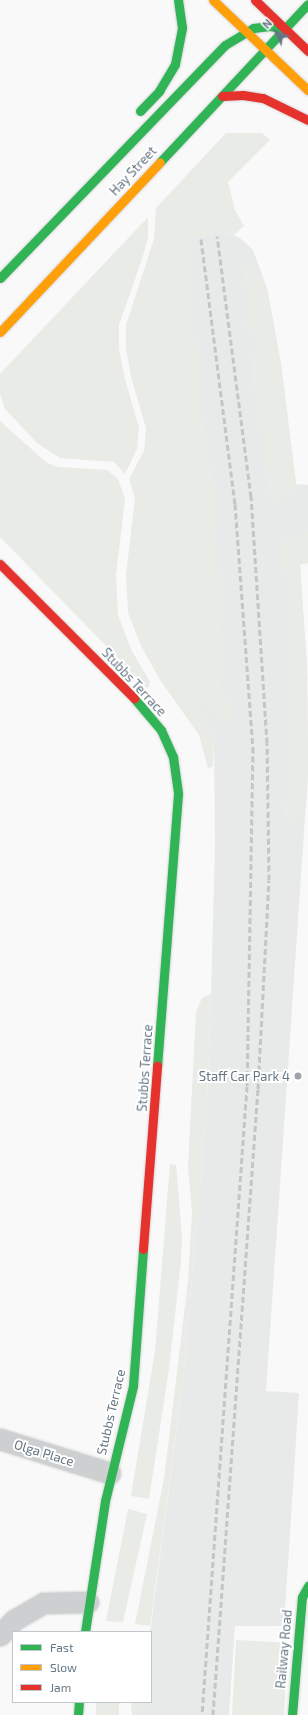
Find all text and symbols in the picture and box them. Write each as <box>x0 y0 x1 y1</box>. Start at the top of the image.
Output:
north arrow <box>256 12 296 52</box>
text: N <box>259 16 274 31</box>
street label: Hay Street <box>106 143 160 199</box>
street label: Stubbs Terrace <box>98 645 170 719</box>
street label: Stubbs Terrace <box>134 1024 156 1112</box>
place label: Staff Car Park 4 <box>198 1068 290 1084</box>
marker: Staff Car Park 4 <box>293 1071 303 1081</box>
street label: Stubbs Terrace <box>94 1367 128 1457</box>
street label: Olga Place <box>12 1437 76 1469</box>
street label: Railway Road <box>273 1609 295 1689</box>
legend <box>12 1631 152 1703</box>
text: Fast <box>50 1640 73 1654</box>
text: Slow <box>50 1660 77 1674</box>
text: Jam <box>50 1680 71 1694</box>

